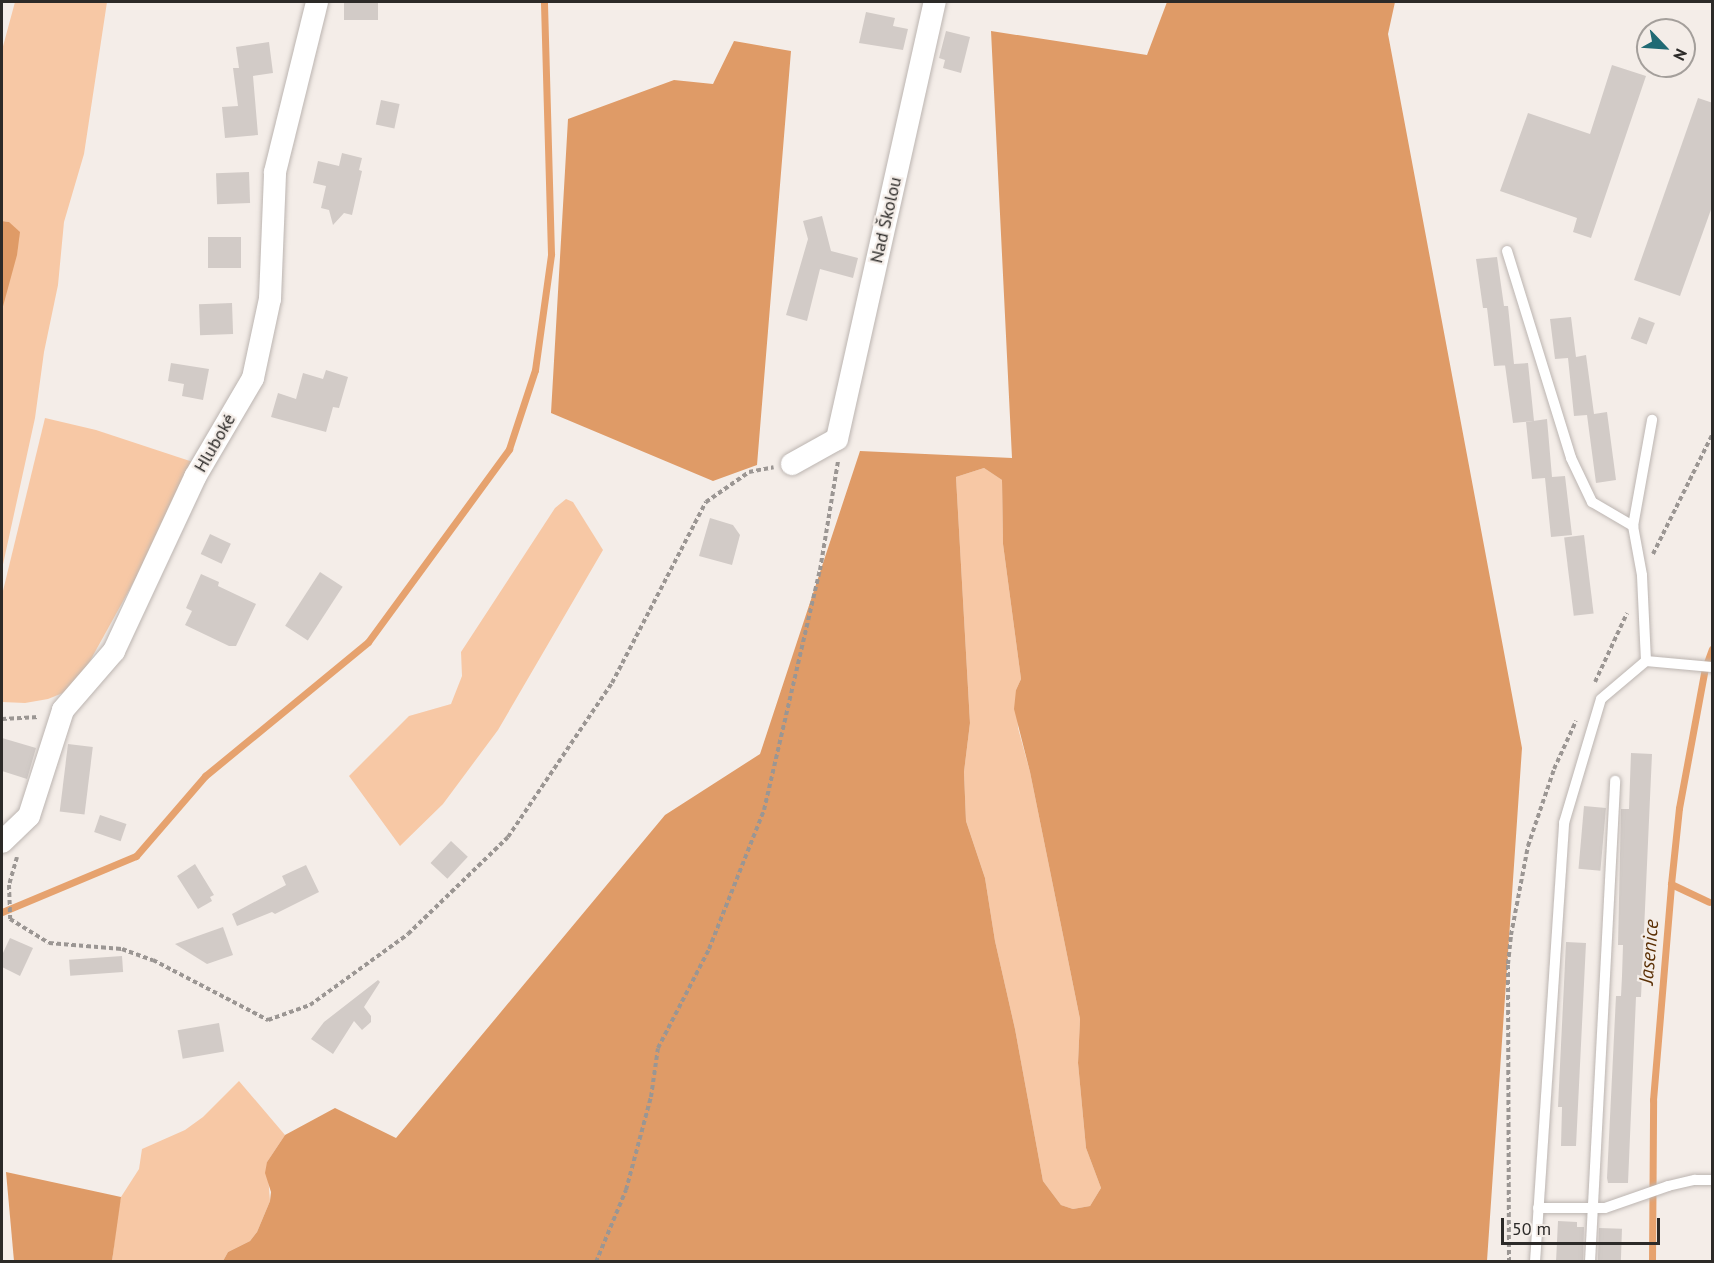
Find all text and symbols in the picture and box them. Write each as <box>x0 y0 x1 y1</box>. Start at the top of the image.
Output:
north arrow <box>1636 18 1696 78</box>
text: N <box>1669 46 1692 64</box>
street label: Nad Školou <box>866 175 906 265</box>
street label: Hluboké <box>190 410 240 476</box>
water label: Jasenice <box>1634 918 1664 986</box>
scale bar <box>1504 1206 1663 1244</box>
text: 50 m <box>1512 1217 1551 1240</box>

